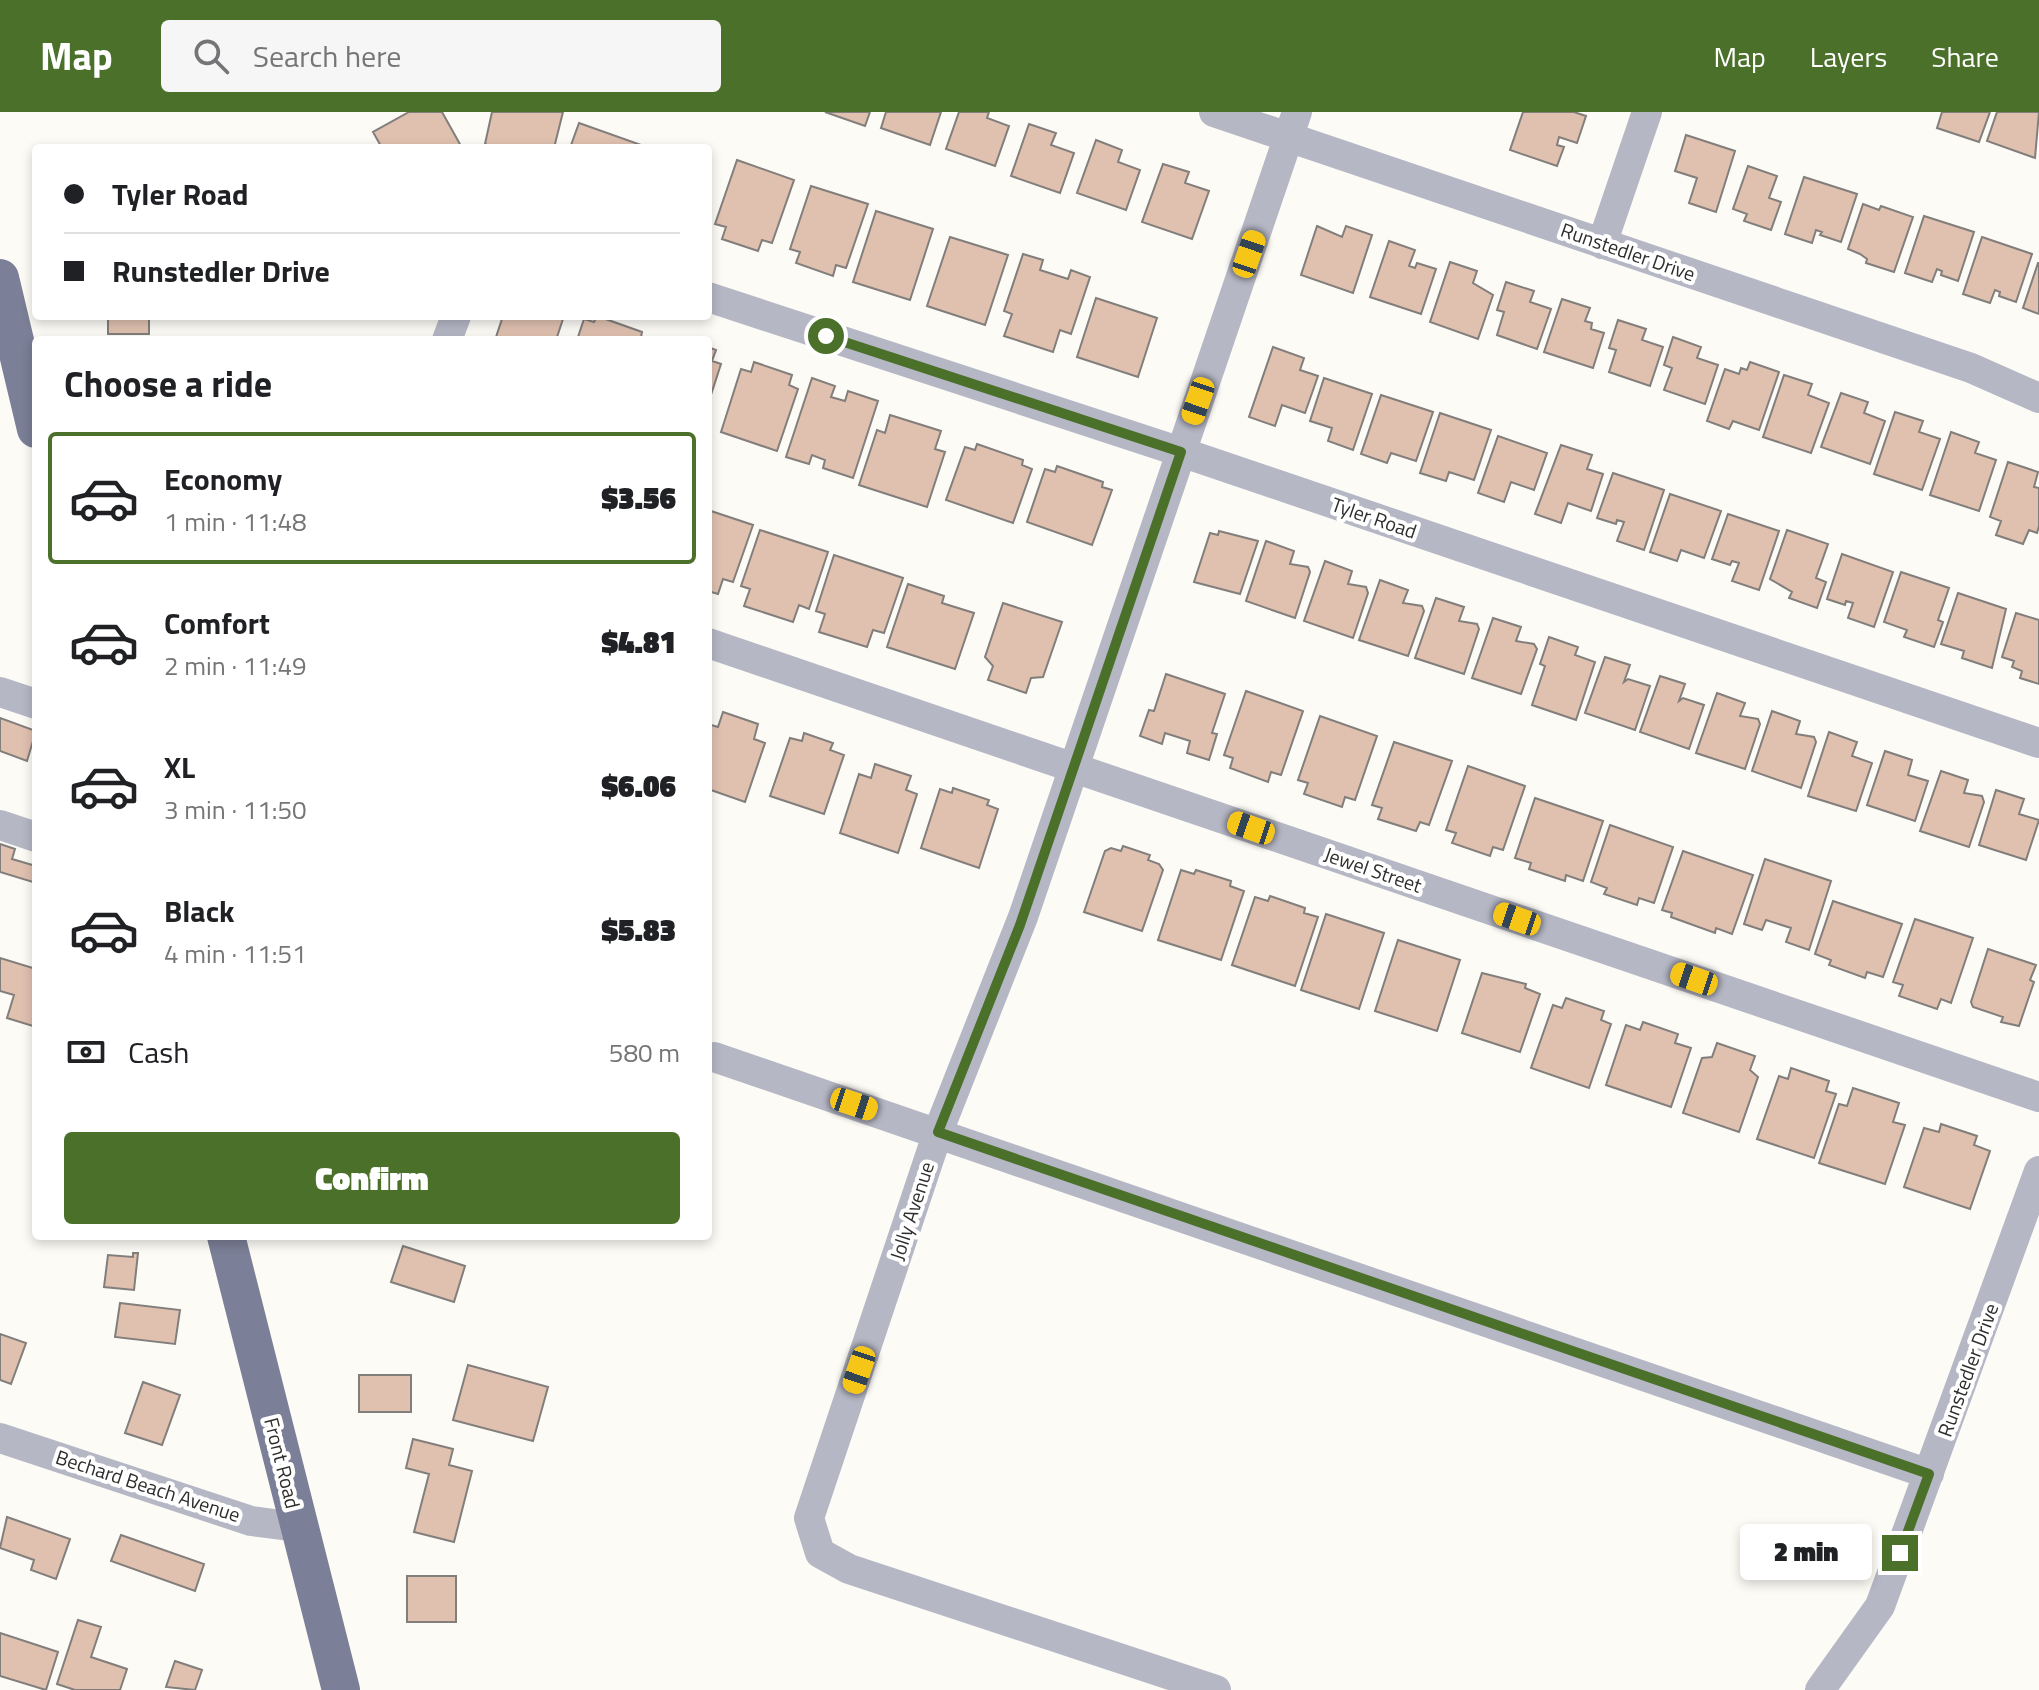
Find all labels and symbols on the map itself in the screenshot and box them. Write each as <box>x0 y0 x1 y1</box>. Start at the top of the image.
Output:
street label: Runstedler Drive <box>1557 214 1700 289</box>
car <box>1230 227 1268 281</box>
route start <box>808 318 844 354</box>
car <box>1179 374 1217 428</box>
street label: Tyler Road <box>1327 489 1421 547</box>
car <box>1224 809 1278 847</box>
street label: Jewel Street <box>1320 838 1426 901</box>
car <box>1490 900 1544 938</box>
car <box>1667 960 1721 998</box>
car <box>827 1085 881 1123</box>
street label: Jolly Avenue <box>881 1157 942 1264</box>
street label: Runstedler Drive <box>1929 1299 2006 1441</box>
car <box>840 1343 878 1397</box>
street label: Front Road <box>256 1414 309 1512</box>
street label: Bechard Beach Avenue <box>52 1441 244 1530</box>
callout: 2 min <box>1740 1525 1872 1581</box>
route end <box>1882 1535 1918 1571</box>

